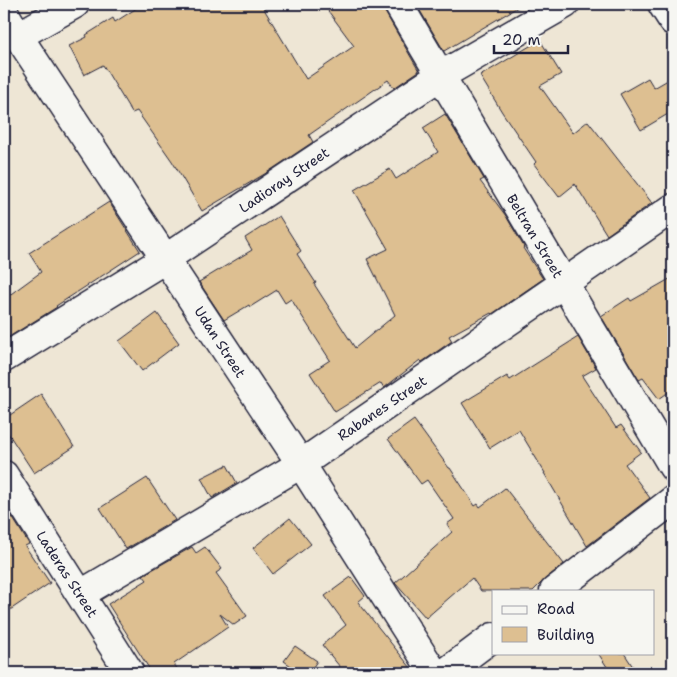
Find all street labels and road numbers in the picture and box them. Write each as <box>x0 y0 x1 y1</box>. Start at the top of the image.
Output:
street label: Ladioray Street <box>235 143 333 217</box>
street label: Beltran Street <box>503 191 567 281</box>
street label: Udan Street <box>190 303 250 381</box>
street label: Rabanes Street <box>334 371 430 445</box>
street label: Laderas Street <box>32 527 102 621</box>

